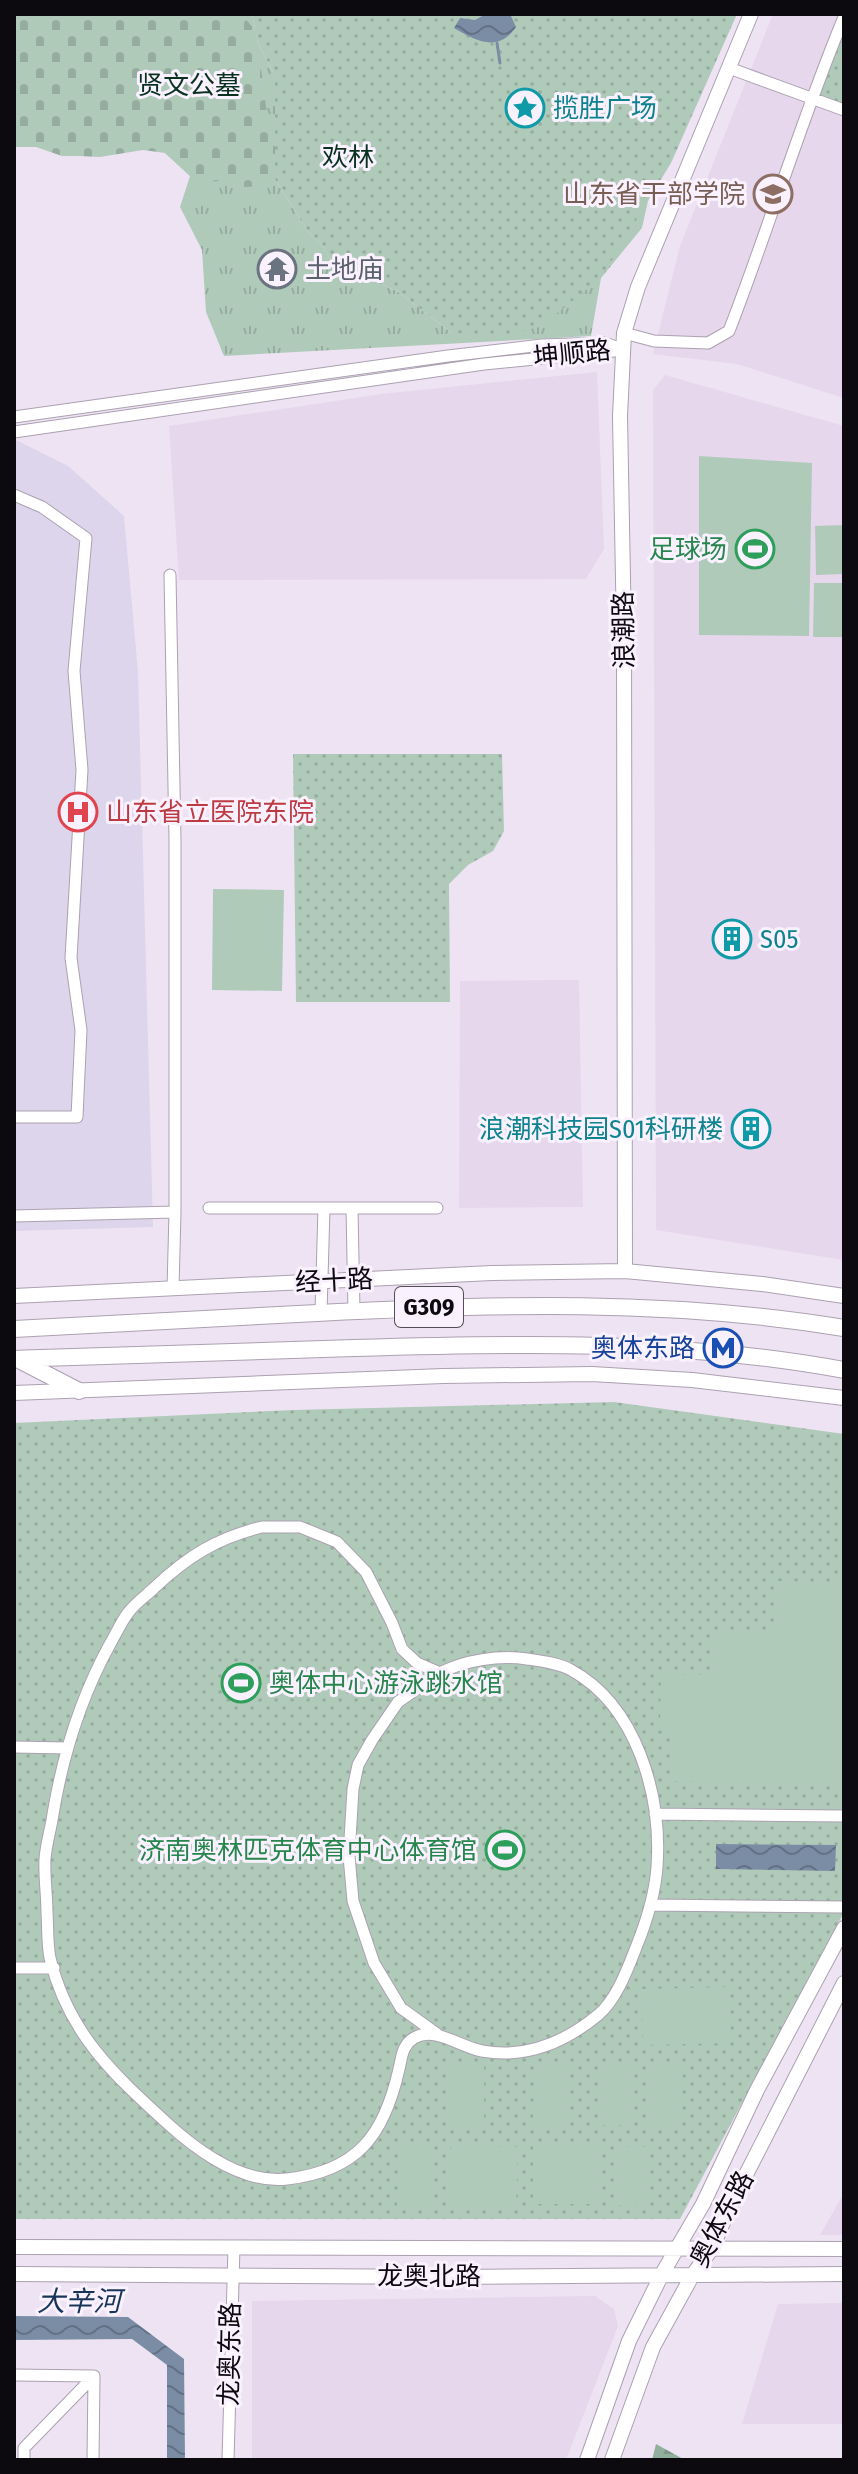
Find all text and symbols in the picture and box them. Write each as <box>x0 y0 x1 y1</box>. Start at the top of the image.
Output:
park label: 贤文公墓 <box>137 70 241 101</box>
place icon: 揽胜广场 <box>504 87 546 129</box>
place label: 揽胜广场 <box>553 93 657 124</box>
park label: 欢林 <box>322 142 374 173</box>
school or university icon: 山东省干部学院 <box>752 173 794 215</box>
place label: 山东省干部学院 <box>563 179 745 210</box>
temple icon: 土地庙 <box>256 248 298 290</box>
place label: 土地庙 <box>305 254 383 285</box>
street label: 坤顺路 <box>532 335 612 373</box>
sports icon: 足球场 <box>734 528 776 570</box>
place label: 足球场 <box>649 534 727 565</box>
street label: 浪潮路 <box>608 591 640 669</box>
hospital icon: 山东省立医院东院 <box>57 791 99 833</box>
place label: 山东省立医院东院 <box>106 797 314 828</box>
building icon: S05 <box>711 918 753 960</box>
place label: S05 <box>760 924 798 955</box>
building icon: 浪潮科技园S01科研楼 <box>730 1108 772 1150</box>
place label: 浪潮科技园S01科研楼 <box>479 1114 723 1145</box>
street label: 经十路 <box>294 1263 374 1299</box>
road number: G309 <box>395 1287 463 1327</box>
metro station icon: 奥体东路 <box>702 1327 744 1369</box>
place label: 奥体东路 <box>591 1333 695 1364</box>
sports icon: 奥体中心游泳跳水馆 <box>220 1662 262 1704</box>
place label: 奥体中心游泳跳水馆 <box>269 1668 503 1699</box>
sports icon: 济南奥林匹克体育中心体育馆 <box>484 1829 526 1871</box>
place label: 济南奥林匹克体育中心体育馆 <box>139 1835 477 1866</box>
street label: 奥体东路 <box>684 2166 760 2272</box>
street label: 龙奥北路 <box>377 2261 481 2292</box>
water label: 大辛河 <box>37 2285 126 2318</box>
street label: 龙奥东路 <box>214 2302 246 2406</box>

